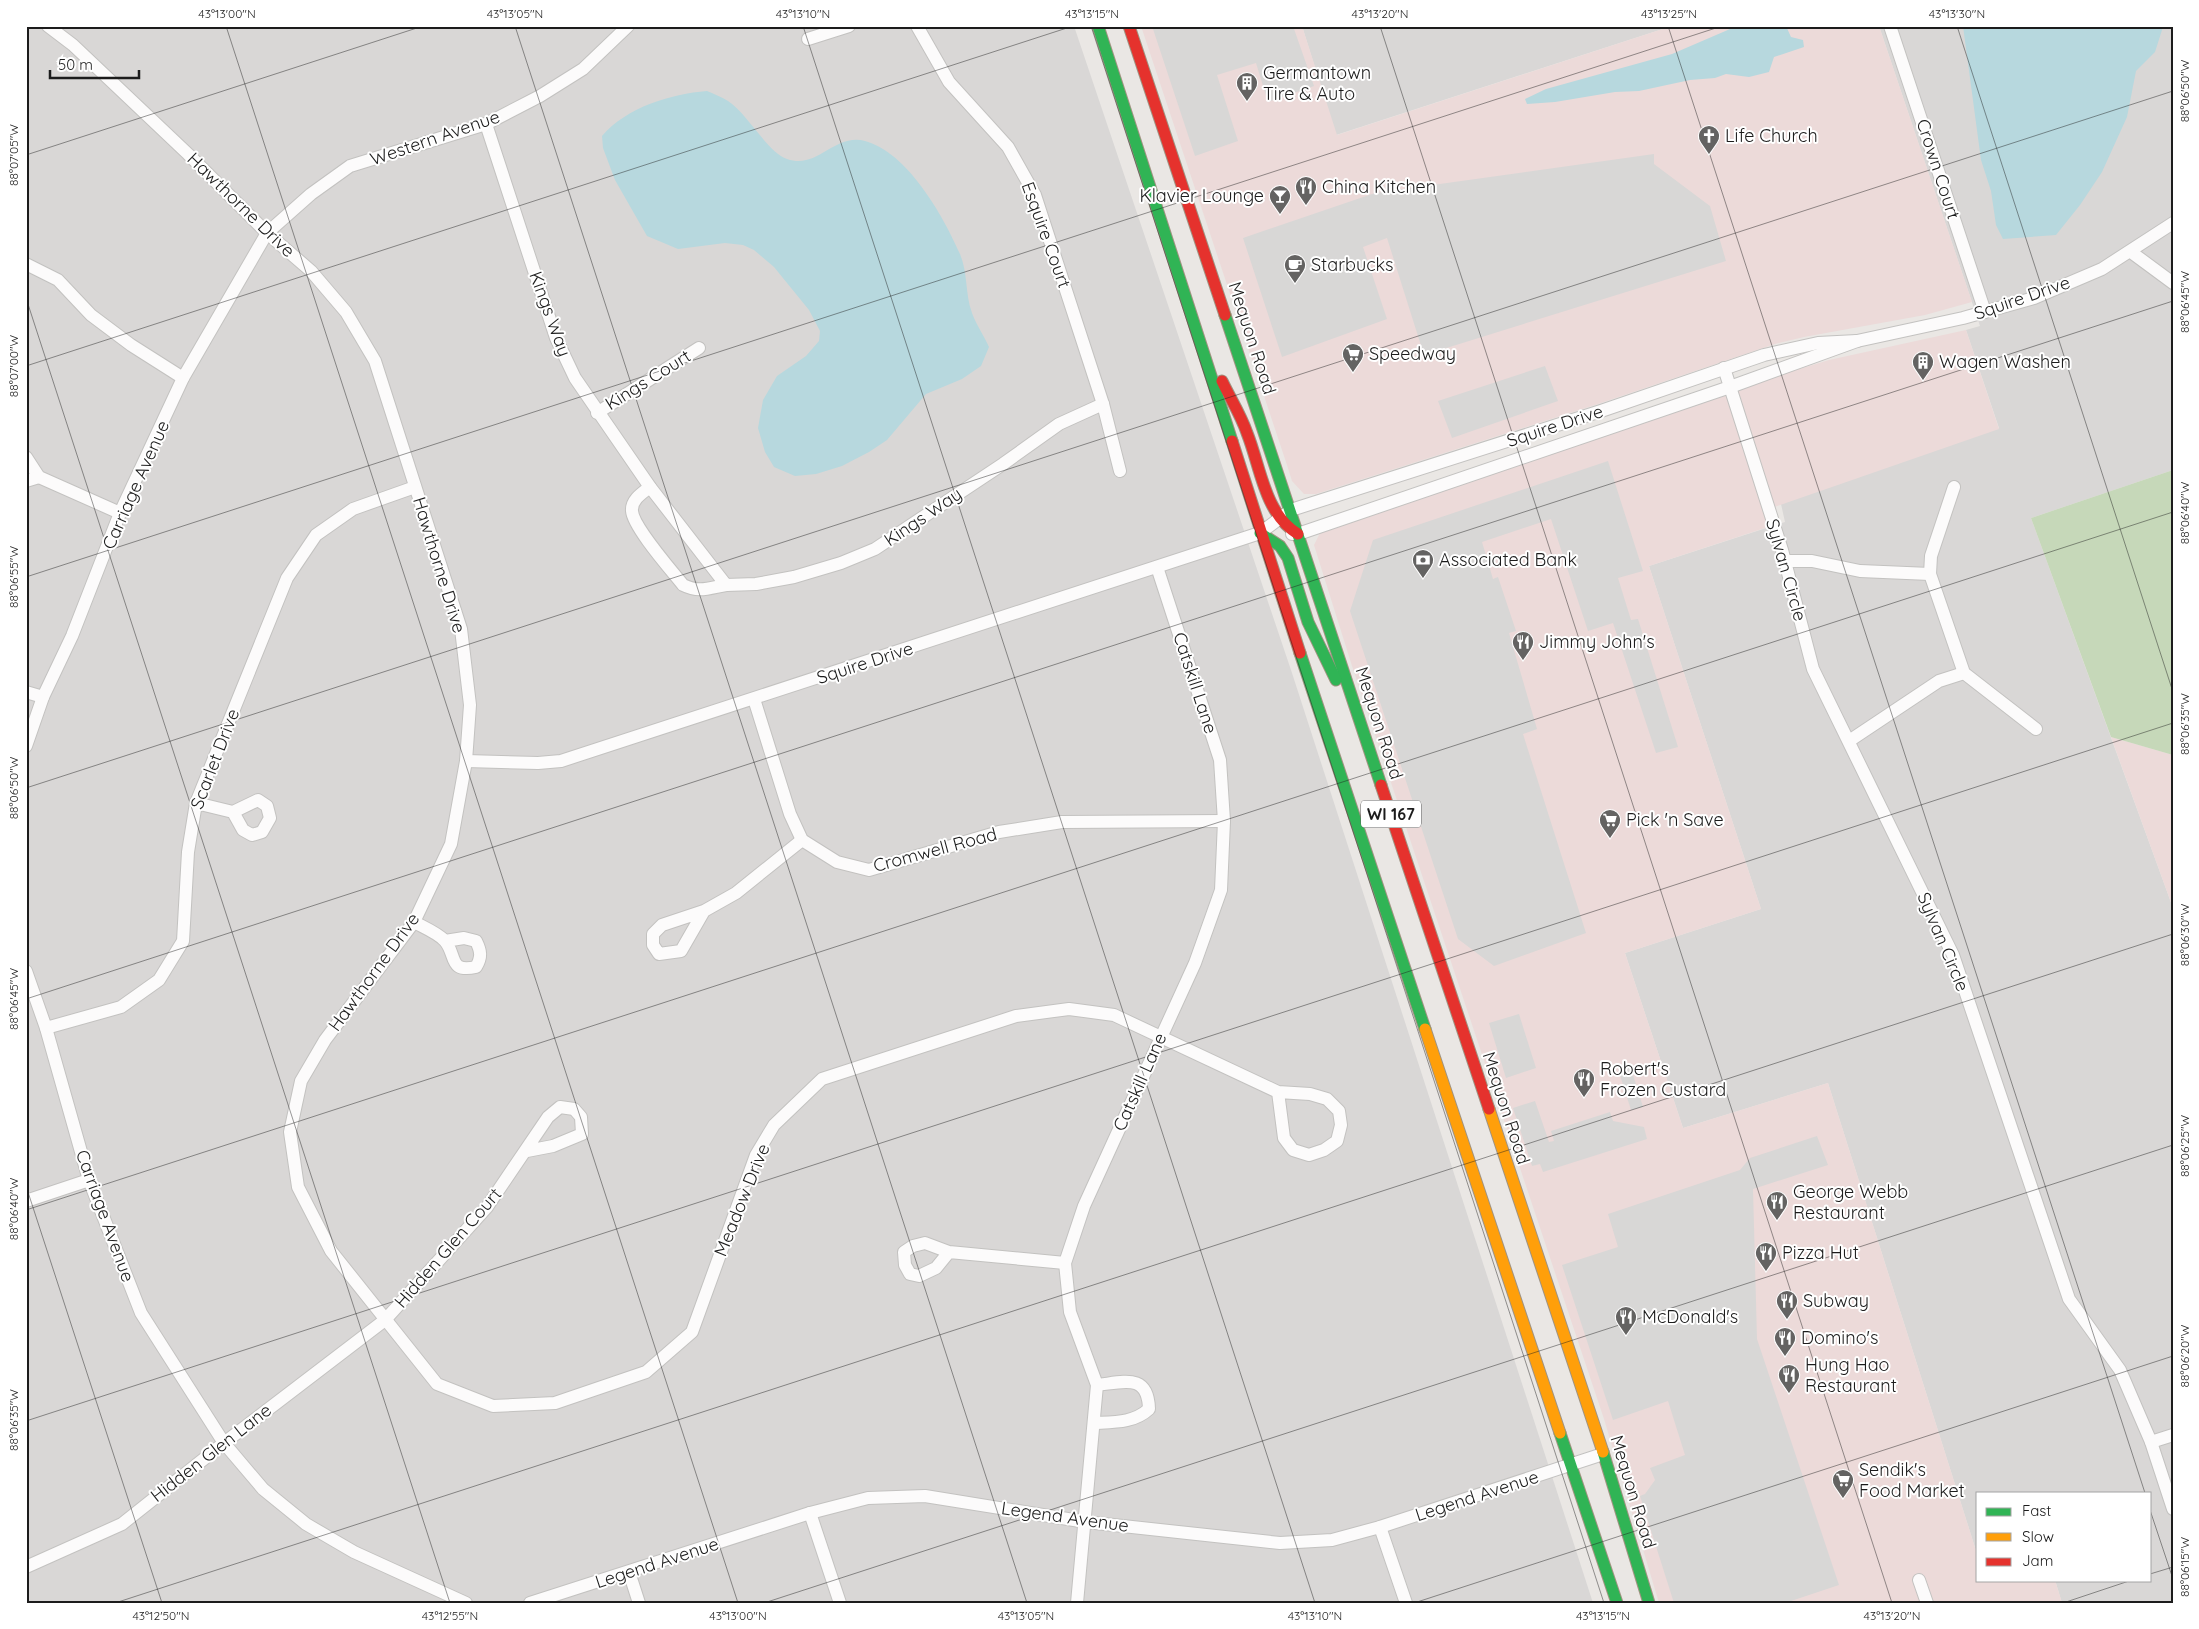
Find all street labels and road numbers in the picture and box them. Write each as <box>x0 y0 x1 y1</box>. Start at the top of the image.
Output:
street label: Western Avenue <box>367 105 503 170</box>
street label: Crown Court <box>1911 116 1965 222</box>
street label: Hawthorne Drive <box>183 147 300 262</box>
street label: Esquire Court <box>1017 179 1076 291</box>
street label: Kings Way <box>524 268 577 360</box>
street label: Squire Drive <box>1971 270 2073 325</box>
street label: Mequon Road <box>1223 279 1281 397</box>
street label: Kings Court <box>601 344 695 415</box>
street label: Squire Drive <box>1504 399 1606 452</box>
street label: Carriage Avenue <box>97 417 174 553</box>
street label: Kings Way <box>879 482 966 551</box>
street label: Hawthorne Drive <box>408 494 471 636</box>
street label: Sylvan Circle <box>1761 516 1812 624</box>
street label: Catskill Lane <box>1168 629 1223 736</box>
street label: Squire Drive <box>814 636 916 689</box>
street label: Mequon Road <box>1350 664 1408 782</box>
street label: Scarlet Drive <box>185 705 244 812</box>
road number: WI 167 <box>1361 801 1421 828</box>
street label: Cromwell Road <box>870 822 999 877</box>
street label: Sylvan Circle <box>1912 889 1975 995</box>
street label: Hawthorne Drive <box>323 908 424 1036</box>
street label: Catskill Lane <box>1108 1029 1171 1135</box>
street label: Mequon Road <box>1477 1049 1535 1167</box>
street label: Meadow Drive <box>708 1140 775 1260</box>
street label: Carriage Avenue <box>71 1147 140 1285</box>
street label: Hidden Glen Court <box>389 1183 506 1313</box>
street label: Hidden Glen Lane <box>146 1398 276 1507</box>
street label: Mequon Road <box>1605 1433 1662 1551</box>
street label: Legend Avenue <box>1412 1465 1541 1526</box>
street label: Legend Avenue <box>1000 1496 1130 1537</box>
street label: Legend Avenue <box>592 1532 721 1593</box>

